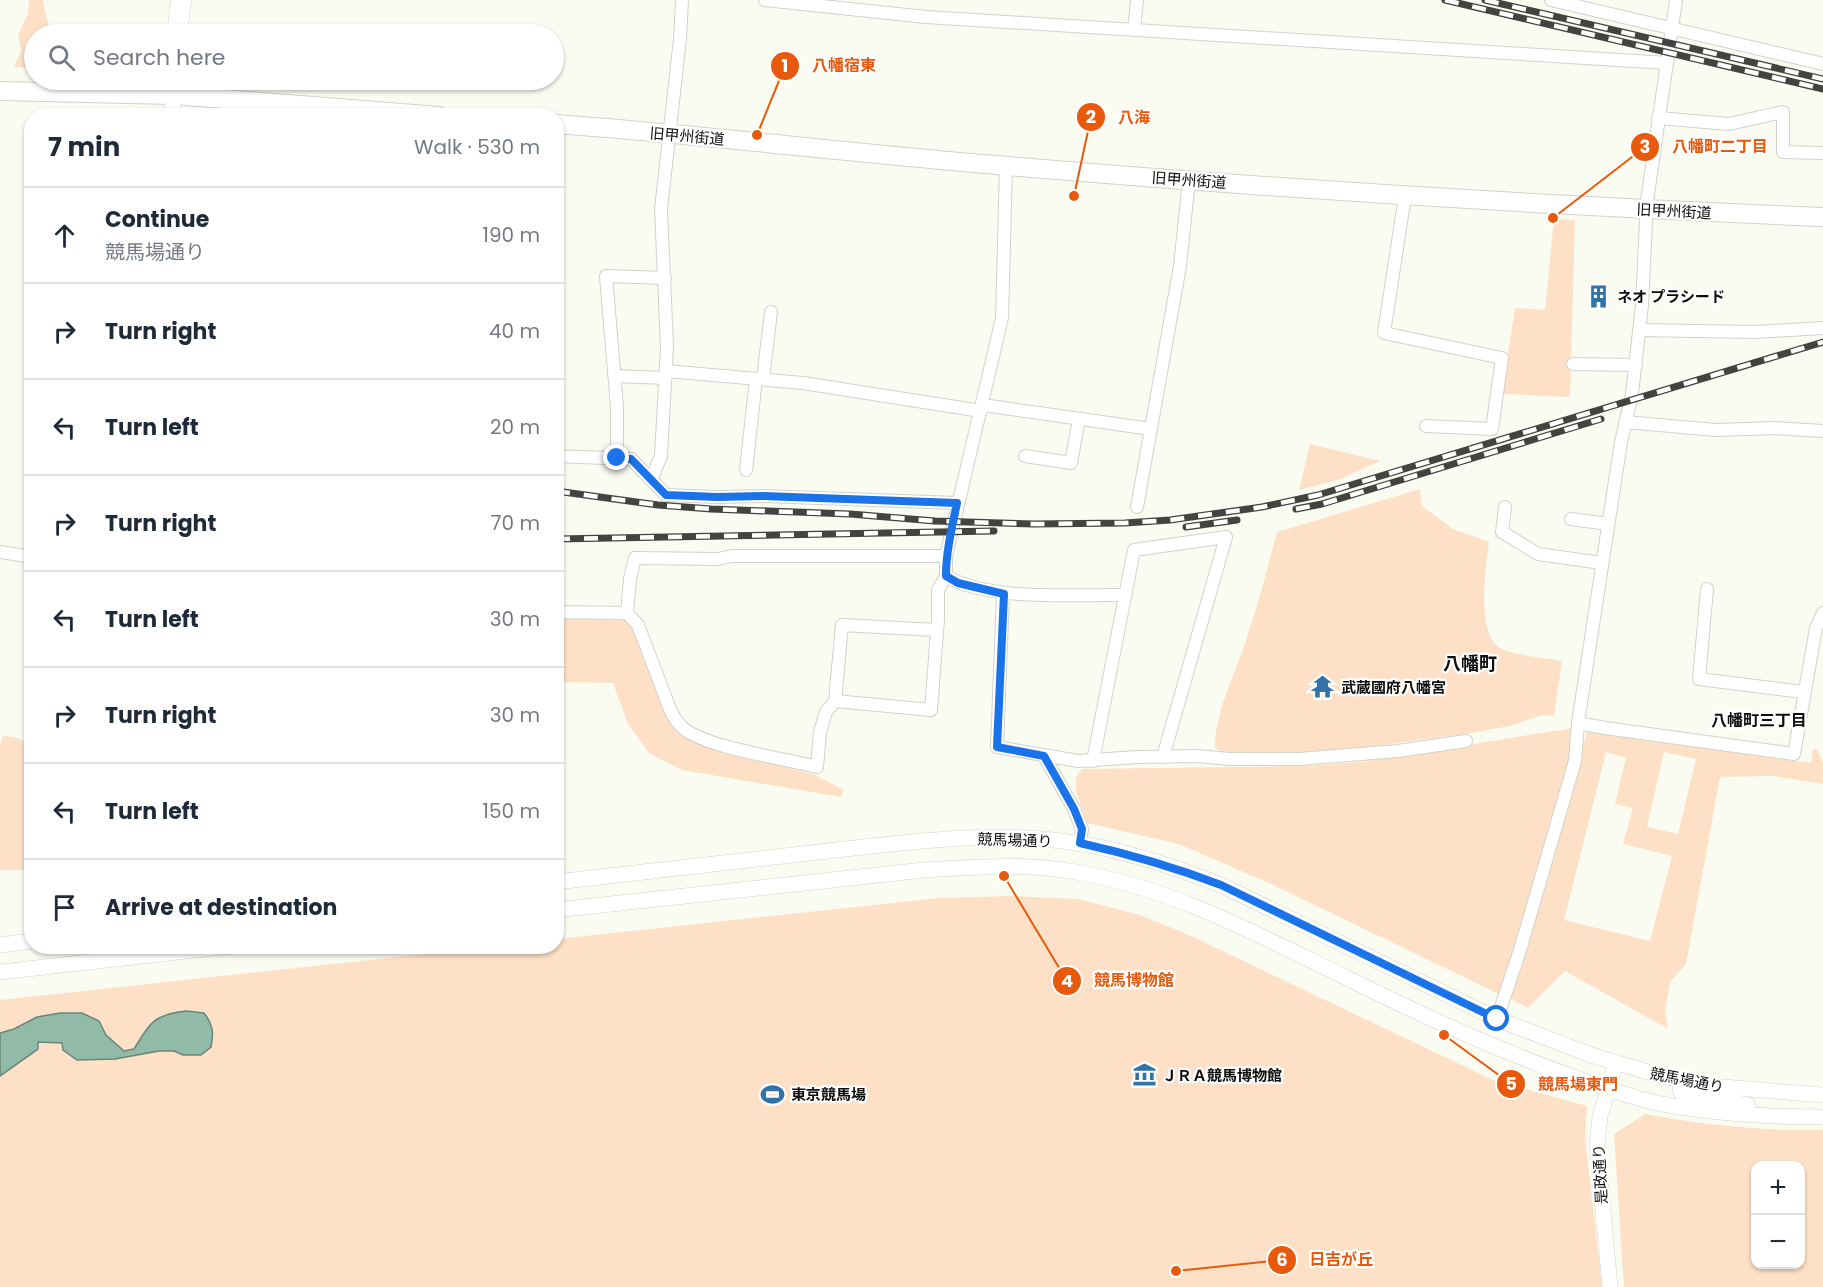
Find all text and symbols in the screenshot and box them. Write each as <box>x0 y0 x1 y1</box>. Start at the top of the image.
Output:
search box <box>24 24 564 90</box>
icon: search <box>45 41 78 74</box>
text: Search here <box>93 42 226 73</box>
callout: 八幡宿東 <box>770 49 888 83</box>
text: 1 <box>782 53 788 78</box>
text: 八幡宿東 <box>812 54 876 77</box>
callout: 八海 <box>1076 100 1162 134</box>
text: 2 <box>1086 104 1096 129</box>
text: 八海 <box>1118 106 1150 129</box>
street label: 旧甲州街道 <box>649 122 725 150</box>
text: 7 min <box>48 129 120 165</box>
callout: 八幡町二丁目 <box>1630 130 1780 164</box>
text: Walk · 530 m <box>414 133 540 161</box>
text: 3 <box>1640 134 1650 159</box>
text: 八幡町二丁目 <box>1672 135 1768 158</box>
street label: 旧甲州街道 <box>1151 167 1227 193</box>
street label: 旧甲州街道 <box>1636 199 1712 223</box>
text: Continue <box>105 204 209 235</box>
icon: ahead <box>48 219 81 252</box>
text: 190 m <box>483 221 540 249</box>
text: 競馬場通り <box>105 238 205 266</box>
building icon: ネオ プラシード <box>1586 283 1612 309</box>
place label: ネオ プラシード <box>1617 286 1725 307</box>
icon: right <box>48 315 81 348</box>
text: Turn right <box>105 316 216 347</box>
text: 40 m <box>489 317 540 345</box>
icon: left <box>48 411 81 444</box>
text: Turn left <box>105 412 199 443</box>
text: 20 m <box>490 413 540 441</box>
route end <box>603 444 629 470</box>
icon: right <box>48 507 81 540</box>
text: Turn right <box>105 508 216 539</box>
text: 70 m <box>491 509 540 537</box>
icon: left <box>48 603 81 636</box>
text: Turn left <box>105 604 199 635</box>
text: 30 m <box>490 605 540 633</box>
district label: 八幡町 <box>1443 651 1497 676</box>
temple icon: 武蔵國府八幡宮 <box>1310 674 1336 700</box>
place label: 武蔵國府八幡宮 <box>1341 677 1446 698</box>
icon: right <box>48 699 81 732</box>
text: Turn right <box>105 700 216 731</box>
text: 30 m <box>490 701 540 729</box>
district label: 八幡町三丁目 <box>1711 709 1807 732</box>
icon: left <box>48 795 81 828</box>
text: Turn left <box>105 796 199 827</box>
text: 150 m <box>483 797 540 825</box>
street label: 競馬場通り <box>977 828 1053 852</box>
icon: arrive <box>48 891 81 924</box>
text: Arrive at destination <box>105 892 337 923</box>
callout: 競馬博物館 <box>1052 964 1186 998</box>
text: 4 <box>1061 968 1073 993</box>
text: 競馬博物館 <box>1094 969 1174 992</box>
route start <box>1483 1005 1509 1031</box>
museum icon: ＪＲＡ競馬博物館 <box>1131 1062 1157 1088</box>
street label: 競馬場通り <box>1648 1063 1726 1097</box>
place label: ＪＲＡ競馬博物館 <box>1162 1065 1282 1086</box>
callout: 競馬場東門 <box>1496 1067 1630 1101</box>
text: 5 <box>1505 1071 1517 1096</box>
text: 競馬場東門 <box>1538 1073 1618 1096</box>
sports icon: 東京競馬場 <box>760 1081 786 1107</box>
place label: 東京競馬場 <box>791 1084 866 1105</box>
street label: 是政通り <box>1588 1143 1612 1205</box>
map controls <box>1751 1161 1805 1269</box>
button: + <box>1751 1161 1805 1215</box>
button: − <box>1751 1215 1805 1269</box>
callout: 日吉が丘 <box>1267 1243 1385 1277</box>
text: 6 <box>1276 1247 1288 1272</box>
text: 日吉が丘 <box>1309 1248 1373 1271</box>

